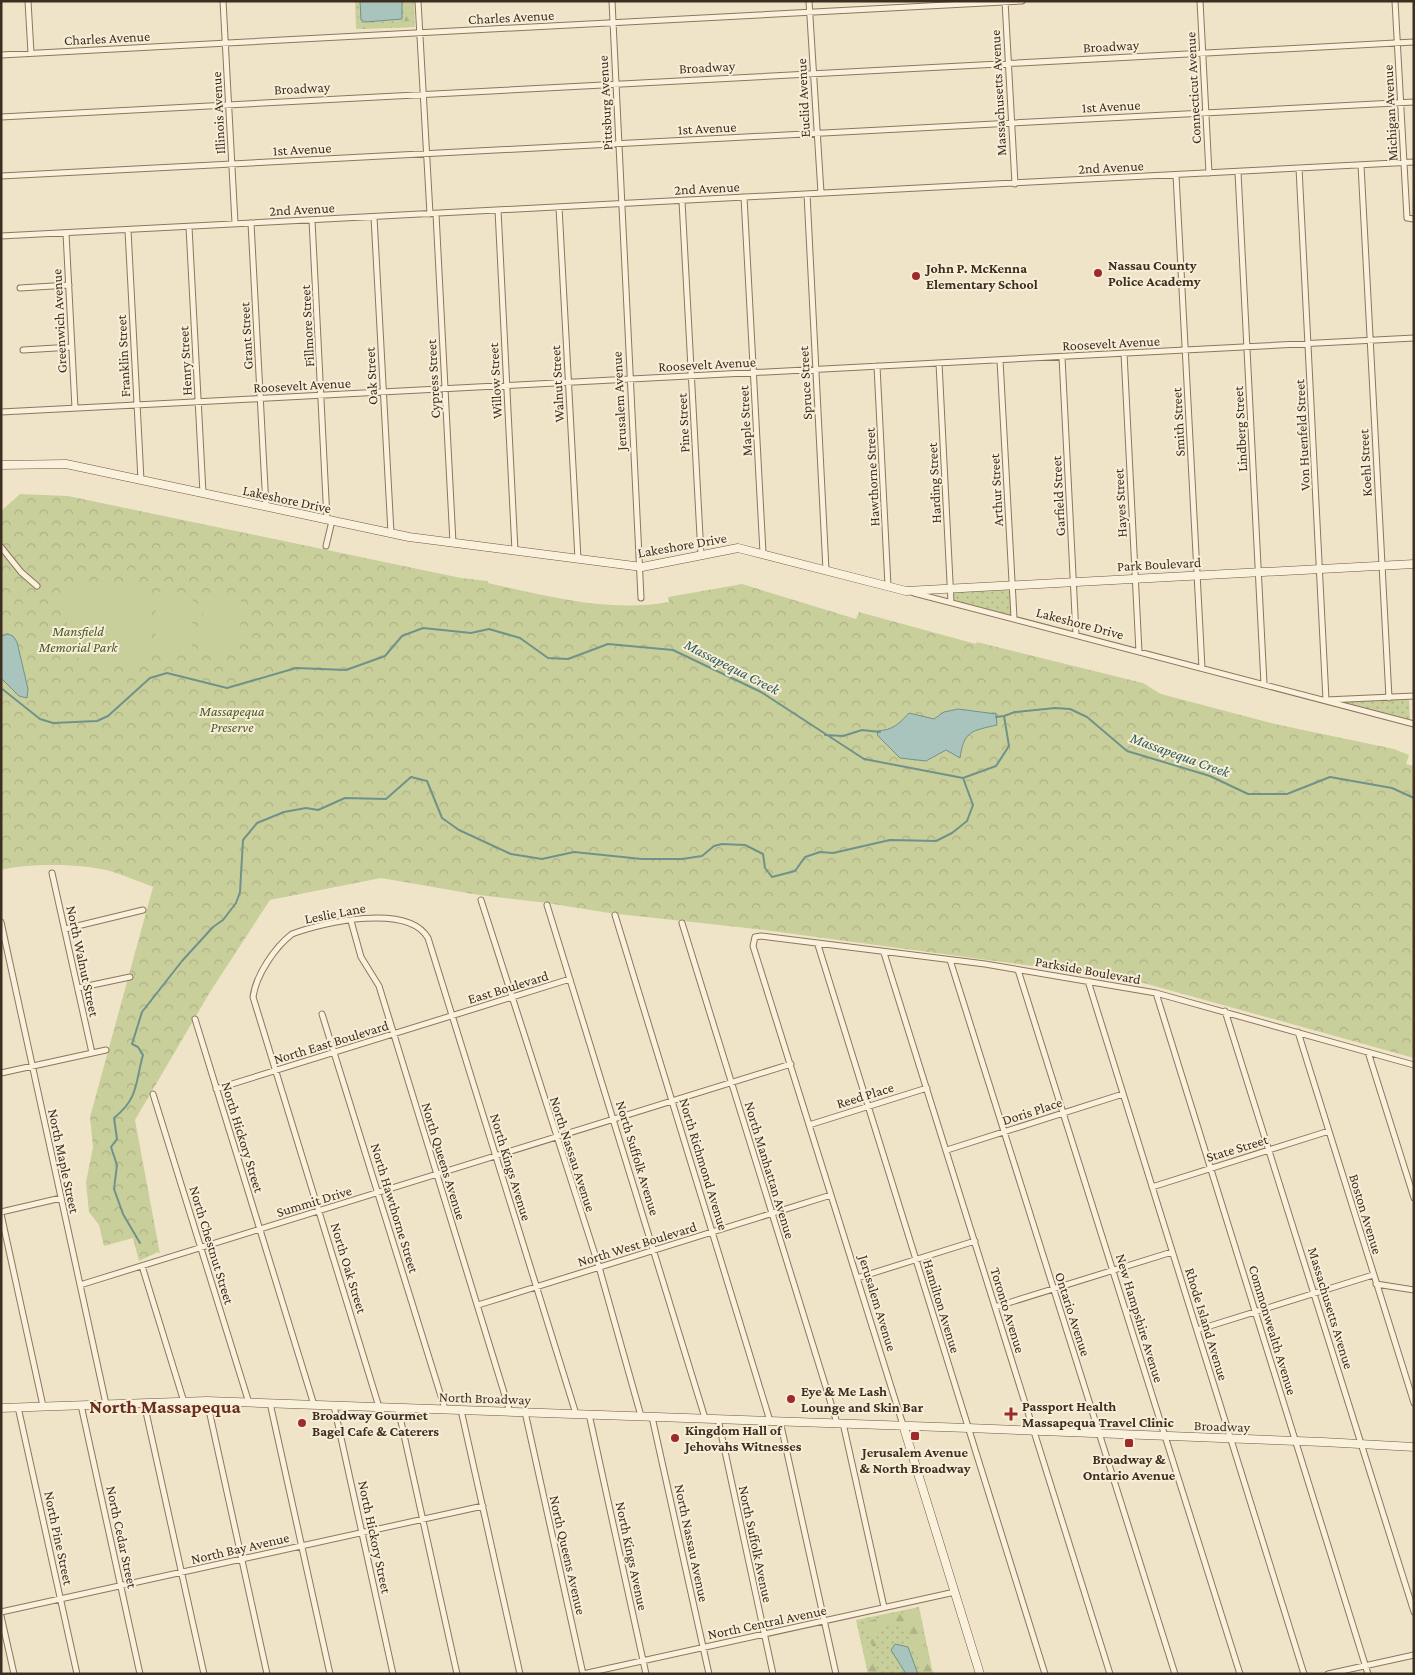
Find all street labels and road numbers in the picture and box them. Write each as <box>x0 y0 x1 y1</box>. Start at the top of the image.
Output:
street label: Charles Avenue <box>467 7 555 27</box>
street label: Charles Avenue <box>63 28 151 48</box>
street label: Massachusetts Avenue <box>987 29 1009 157</box>
street label: Connecticut Avenue <box>1182 32 1204 144</box>
street label: Broadway <box>1083 37 1140 55</box>
street label: Pittsburg Avenue <box>595 55 615 151</box>
street label: Broadway <box>679 58 736 76</box>
street label: Euclid Avenue <box>793 58 813 138</box>
street label: Michigan Avenue <box>1379 64 1401 162</box>
street label: Illinois Avenue <box>208 71 228 155</box>
street label: Broadway <box>274 79 331 97</box>
street label: 1st Avenue <box>1081 96 1141 116</box>
street label: 1st Avenue <box>677 118 737 138</box>
street label: 1st Avenue <box>272 139 332 159</box>
street label: 2nd Avenue <box>1078 157 1144 177</box>
street label: 2nd Avenue <box>674 178 740 198</box>
street label: 2nd Avenue <box>269 199 335 219</box>
street label: Greenwich Avenue <box>48 268 70 374</box>
street label: Fillmore Street <box>297 284 317 368</box>
street label: Grant Street <box>236 301 256 370</box>
street label: Franklin Street <box>113 314 133 398</box>
street label: Henry Street <box>175 325 195 396</box>
street label: Roosevelt Avenue <box>1062 332 1160 354</box>
street label: Cypress Street <box>423 339 443 419</box>
street label: Willow Street <box>485 342 505 420</box>
street label: Walnut Street <box>547 345 567 423</box>
street label: Spruce Street <box>795 345 815 420</box>
street label: Oak Street <box>361 346 381 405</box>
street label: Jerusalem Avenue <box>608 351 630 453</box>
street label: Roosevelt Avenue <box>658 353 756 375</box>
street label: Roosevelt Avenue <box>253 374 351 396</box>
street label: Von Huenfeld Street <box>1291 379 1313 491</box>
street label: Maple Street <box>735 385 755 457</box>
street label: Lindberg Street <box>1230 385 1250 472</box>
street label: Smith Street <box>1168 387 1188 457</box>
street label: Pine Street <box>673 392 693 453</box>
street label: Hawthorne Street <box>861 427 883 527</box>
street label: Koehl Street <box>1355 428 1375 497</box>
street label: Harding Street <box>924 442 944 524</box>
street label: Arthur Street <box>986 453 1006 527</box>
street label: Garfield Street <box>1048 455 1068 537</box>
street label: Hayes Street <box>1110 468 1130 538</box>
street label: Lakeshore Drive <box>241 482 333 516</box>
street label: Lakeshore Drive <box>636 529 728 561</box>
street label: Park Boulevard <box>1117 554 1202 574</box>
street label: Lakeshore Drive <box>1034 604 1126 642</box>
street label: Leslie Lane <box>303 899 367 927</box>
street label: North Walnut Street <box>63 904 103 1018</box>
street label: Parkside Boulevard <box>1034 953 1143 987</box>
street label: East Boulevard <box>466 967 551 1007</box>
street label: North East Boulevard <box>272 1017 391 1067</box>
street label: Reed Place <box>834 1079 896 1111</box>
street label: North Hickory Street <box>219 1080 268 1195</box>
street label: North Nassau Avenue <box>547 1094 599 1214</box>
street label: Doris Place <box>1000 1094 1064 1128</box>
street label: North Richmond Avenue <box>676 1096 732 1232</box>
street label: North Suffolk Avenue <box>613 1099 663 1217</box>
street label: North Queens Avenue <box>419 1100 469 1222</box>
street label: North Manhattan Avenue <box>742 1100 798 1240</box>
street label: North Maple Street <box>45 1107 83 1215</box>
street label: North Kings Avenue <box>487 1112 535 1222</box>
street label: State Street <box>1204 1131 1270 1165</box>
street label: North Hawthorne Street <box>368 1141 422 1275</box>
street label: Boston Avenue <box>1346 1172 1386 1256</box>
street label: Summit Drive <box>274 1182 354 1220</box>
street label: North Chestnut Street <box>186 1184 238 1306</box>
street label: North West Boulevard <box>576 1218 699 1270</box>
street label: North Oak Street <box>328 1221 370 1316</box>
street label: Massachusetts Avenue <box>1305 1245 1357 1371</box>
street label: Jerusalem Avenue <box>855 1251 900 1353</box>
street label: New Hampshire Avenue <box>1113 1252 1167 1384</box>
street label: Hamilton Avenue <box>920 1257 964 1355</box>
street label: Commonwealth Avenue <box>1246 1263 1300 1397</box>
street label: Toronto Avenue <box>987 1265 1029 1355</box>
street label: Rhode Island Avenue <box>1182 1266 1232 1382</box>
street label: Ontario Avenue <box>1052 1270 1094 1358</box>
street label: North Broadway <box>439 1388 532 1408</box>
street label: Broadway <box>1194 1417 1251 1435</box>
street label: North Hickory Street <box>355 1479 395 1595</box>
street label: North Nassau Avenue <box>672 1483 712 1603</box>
street label: North Cedar Street <box>103 1484 141 1590</box>
street label: North Suffolk Avenue <box>736 1484 776 1604</box>
street label: North Pine Street <box>41 1490 77 1587</box>
street label: North Queens Avenue <box>547 1494 589 1616</box>
street label: North Kings Avenue <box>613 1500 651 1612</box>
street label: North Bay Avenue <box>189 1529 291 1567</box>
street label: North Central Avenue <box>706 1602 828 1642</box>

